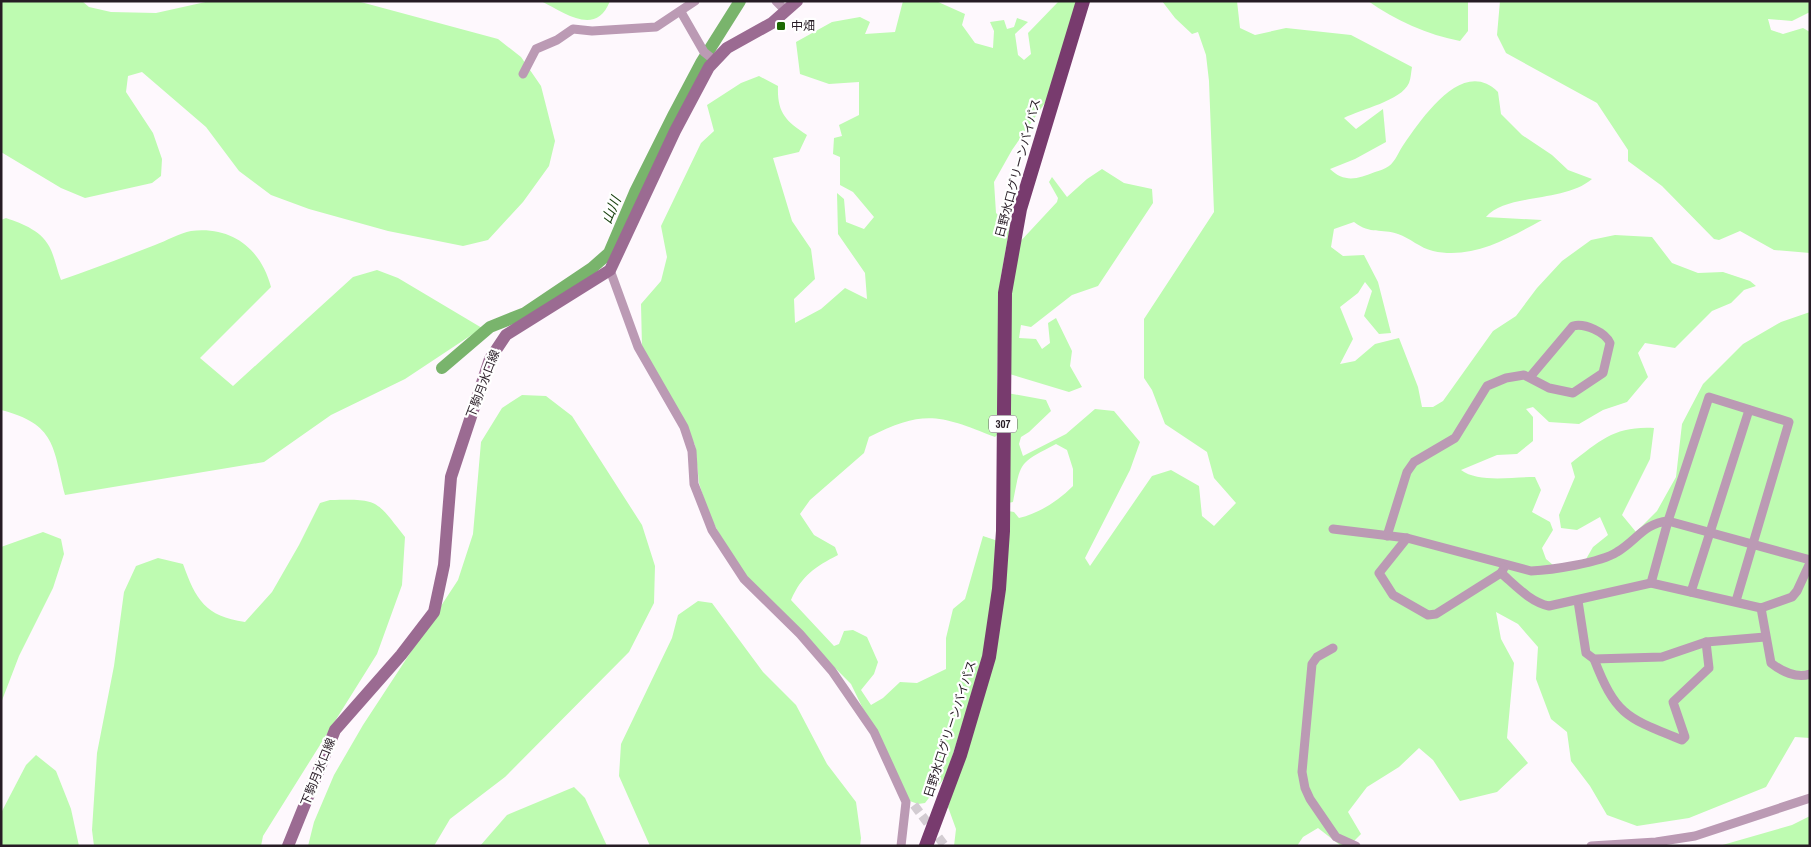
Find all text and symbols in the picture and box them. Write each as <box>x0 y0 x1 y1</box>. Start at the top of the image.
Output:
place label: 中畑 <box>791 18 815 34</box>
marker: 中畑 <box>775 20 787 32</box>
street label: 日野水口グリーンバイパス <box>992 97 1044 239</box>
water label: 山川 <box>597 192 626 226</box>
street label: 下駒月水口線 <box>463 348 503 420</box>
road number: 307 <box>989 416 1017 432</box>
street label: 日野水口グリーンバイパス <box>920 658 980 800</box>
street label: 下駒月水口線 <box>297 736 339 808</box>

